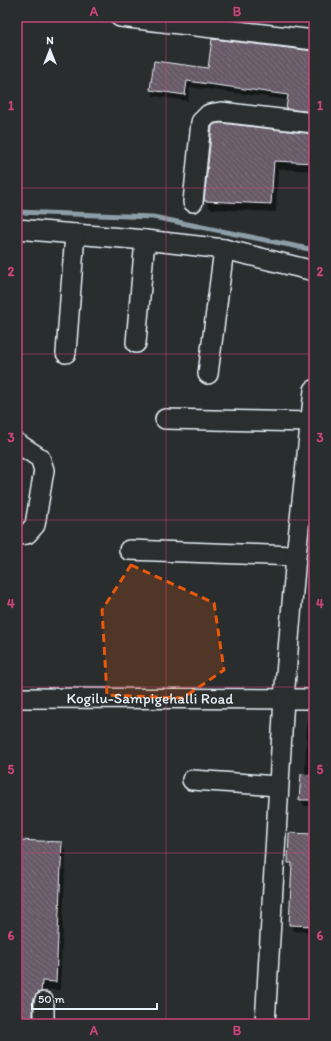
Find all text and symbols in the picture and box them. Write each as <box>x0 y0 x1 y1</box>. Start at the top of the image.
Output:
text: A <box>89 4 99 19</box>
text: B <box>233 4 242 19</box>
north arrow <box>30 30 70 70</box>
text: N <box>46 34 54 47</box>
text: 1 <box>8 98 14 113</box>
text: 1 <box>317 98 323 113</box>
text: 2 <box>8 264 15 279</box>
text: 2 <box>317 264 324 279</box>
text: 3 <box>7 430 15 445</box>
text: 3 <box>316 430 324 445</box>
text: 4 <box>7 596 15 611</box>
text: 4 <box>316 596 324 611</box>
street label: Kogilu-Sampigehalli Road <box>66 689 234 708</box>
text: 5 <box>8 762 15 777</box>
text: 5 <box>317 762 324 777</box>
text: 6 <box>8 928 15 943</box>
text: 6 <box>317 928 324 943</box>
scale bar <box>32 985 157 1011</box>
text: 50 m <box>38 992 64 1006</box>
text: A <box>89 1023 99 1038</box>
text: B <box>233 1023 242 1038</box>

